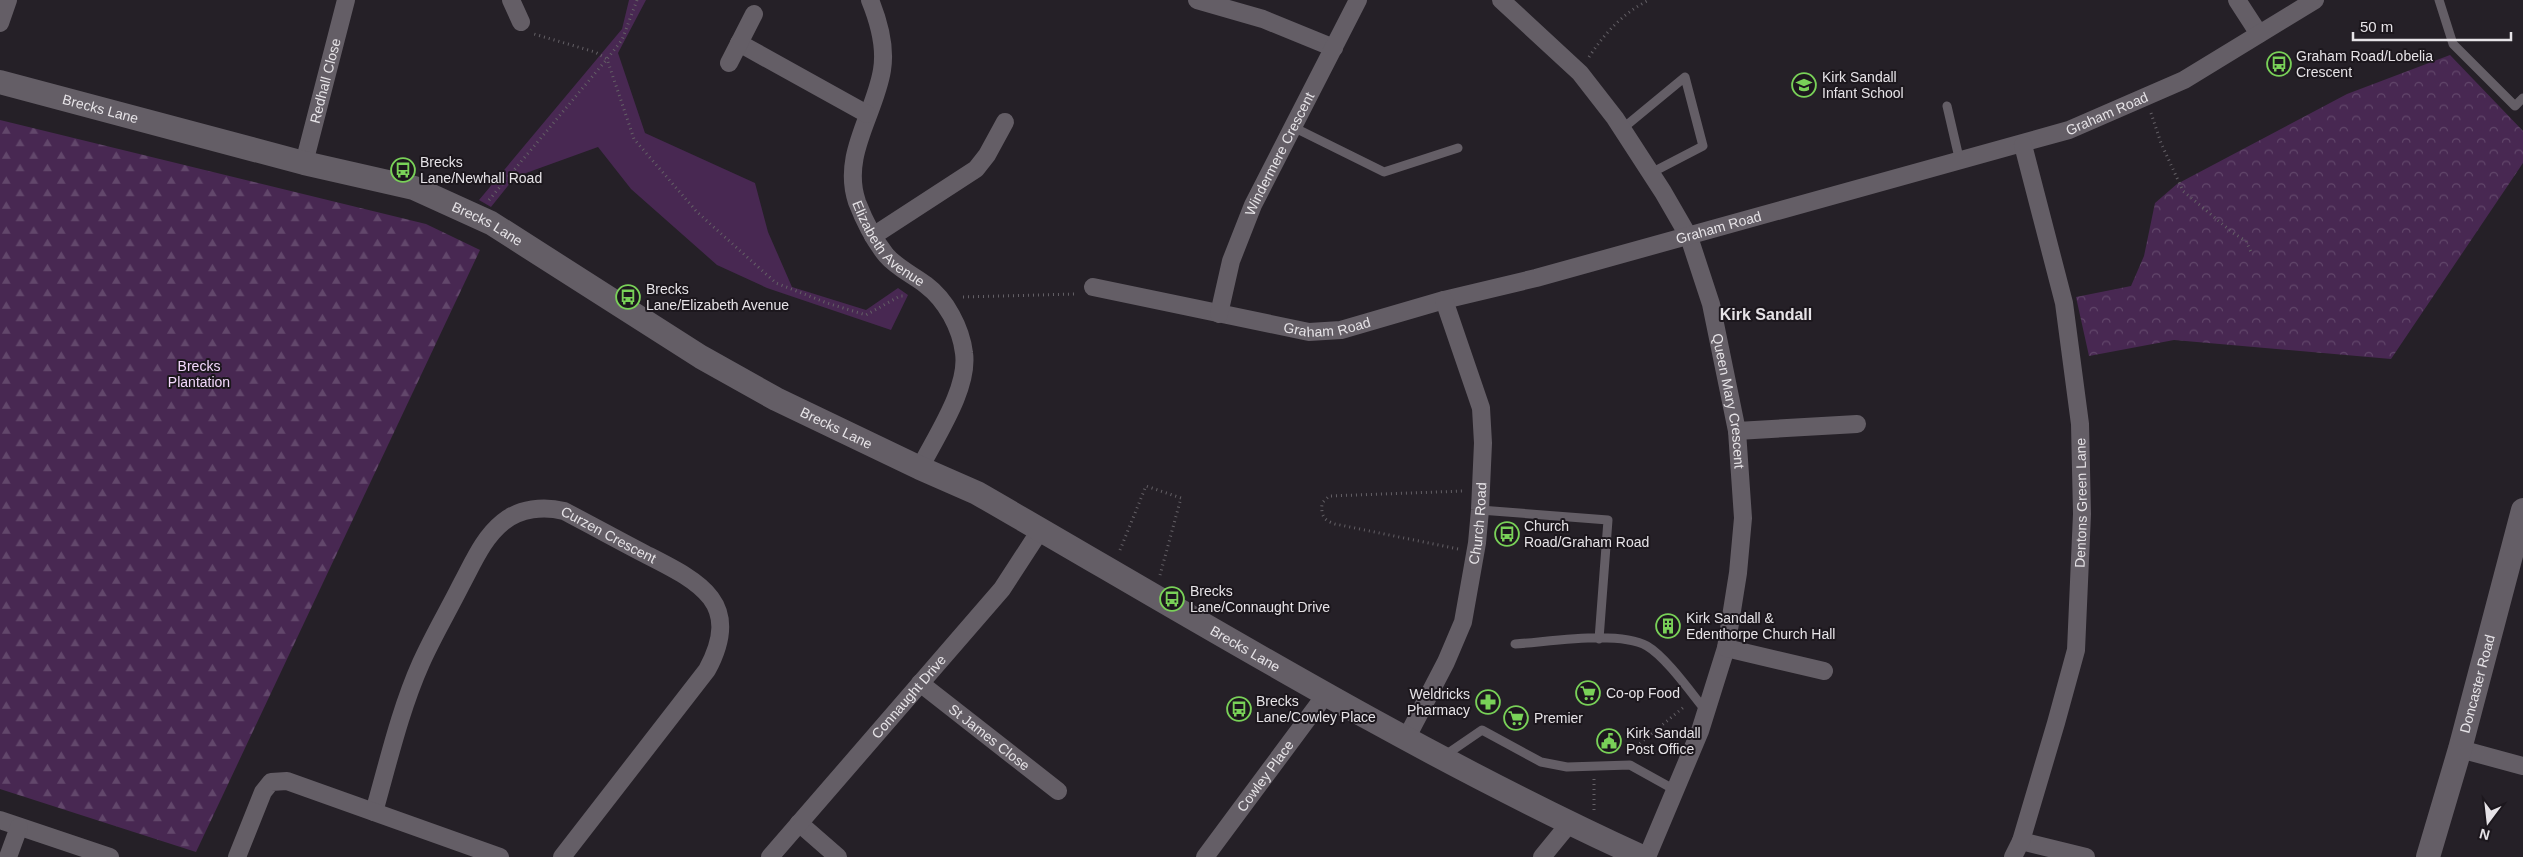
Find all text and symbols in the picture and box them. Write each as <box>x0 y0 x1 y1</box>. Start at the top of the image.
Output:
scale bar <box>2353 10 2510 42</box>
text: 50 m <box>2360 18 2393 35</box>
street label: Redhall Close <box>307 36 344 125</box>
place label: Graham Road/Lobelia Crescent <box>2296 48 2433 80</box>
bus stop icon: Graham Road/Lobelia Crescent <box>2266 51 2292 77</box>
place label: Kirk Sandall Infant School <box>1822 69 1904 101</box>
school or university icon: Kirk Sandall Infant School <box>1791 72 1817 98</box>
street label: Windermere Crescent <box>1242 89 1317 218</box>
street label: Graham Road <box>2063 89 2150 138</box>
street label: Brecks Lane <box>61 91 140 127</box>
place label: Brecks Lane/Newhall Road <box>420 154 542 186</box>
bus stop icon: Brecks Lane/Newhall Road <box>390 157 416 183</box>
street label: Brecks Lane <box>450 198 526 249</box>
street label: Elizabeth Avenue <box>849 198 928 290</box>
street label: Graham Road <box>1674 208 1763 247</box>
place label: Brecks Lane/Elizabeth Avenue <box>646 281 789 313</box>
bus stop icon: Brecks Lane/Elizabeth Avenue <box>615 284 641 310</box>
district label: Kirk Sandall <box>1720 306 1812 323</box>
street label: Graham Road <box>1282 314 1372 340</box>
street label: Queen Mary Crescent <box>1709 332 1748 469</box>
park label: Brecks Plantation <box>168 358 230 390</box>
street label: Brecks Lane <box>798 404 875 452</box>
street label: Dentons Green Lane <box>2072 437 2090 568</box>
street label: Church Road <box>1465 482 1489 566</box>
street label: Curzen Crescent <box>558 503 659 566</box>
place label: Church Road/Graham Road <box>1524 518 1649 550</box>
bus stop icon: Church Road/Graham Road <box>1494 521 1520 547</box>
place label: Brecks Lane/Connaught Drive <box>1190 583 1330 615</box>
bus stop icon: Brecks Lane/Connaught Drive <box>1159 586 1185 612</box>
place label: Kirk Sandall & Edenthorpe Church Hall <box>1686 610 1835 642</box>
building icon: Kirk Sandall & Edenthorpe Church Hall <box>1655 613 1681 639</box>
street label: Brecks Lane <box>1207 622 1283 675</box>
street label: Doncaster Road <box>2457 633 2498 735</box>
street label: Connaught Drive <box>868 652 949 742</box>
supermarket icon: Co-op Food <box>1575 680 1601 706</box>
place label: Co-op Food <box>1606 685 1680 701</box>
place label: Weldricks Pharmacy <box>1407 686 1470 718</box>
pharmacy icon: Weldricks Pharmacy <box>1475 689 1501 715</box>
place label: Brecks Lane/Cowley Place <box>1256 693 1376 725</box>
bus stop icon: Brecks Lane/Cowley Place <box>1226 696 1252 722</box>
street label: St James Close <box>946 701 1033 774</box>
supermarket icon: Premier <box>1503 705 1529 731</box>
place label: Premier <box>1534 710 1583 726</box>
place label: Kirk Sandall Post Office <box>1626 725 1701 757</box>
public building icon: Kirk Sandall Post Office <box>1596 728 1622 754</box>
street label: Cowley Place <box>1233 737 1297 815</box>
north arrow <box>2463 797 2513 847</box>
text: N <box>2478 826 2492 844</box>

